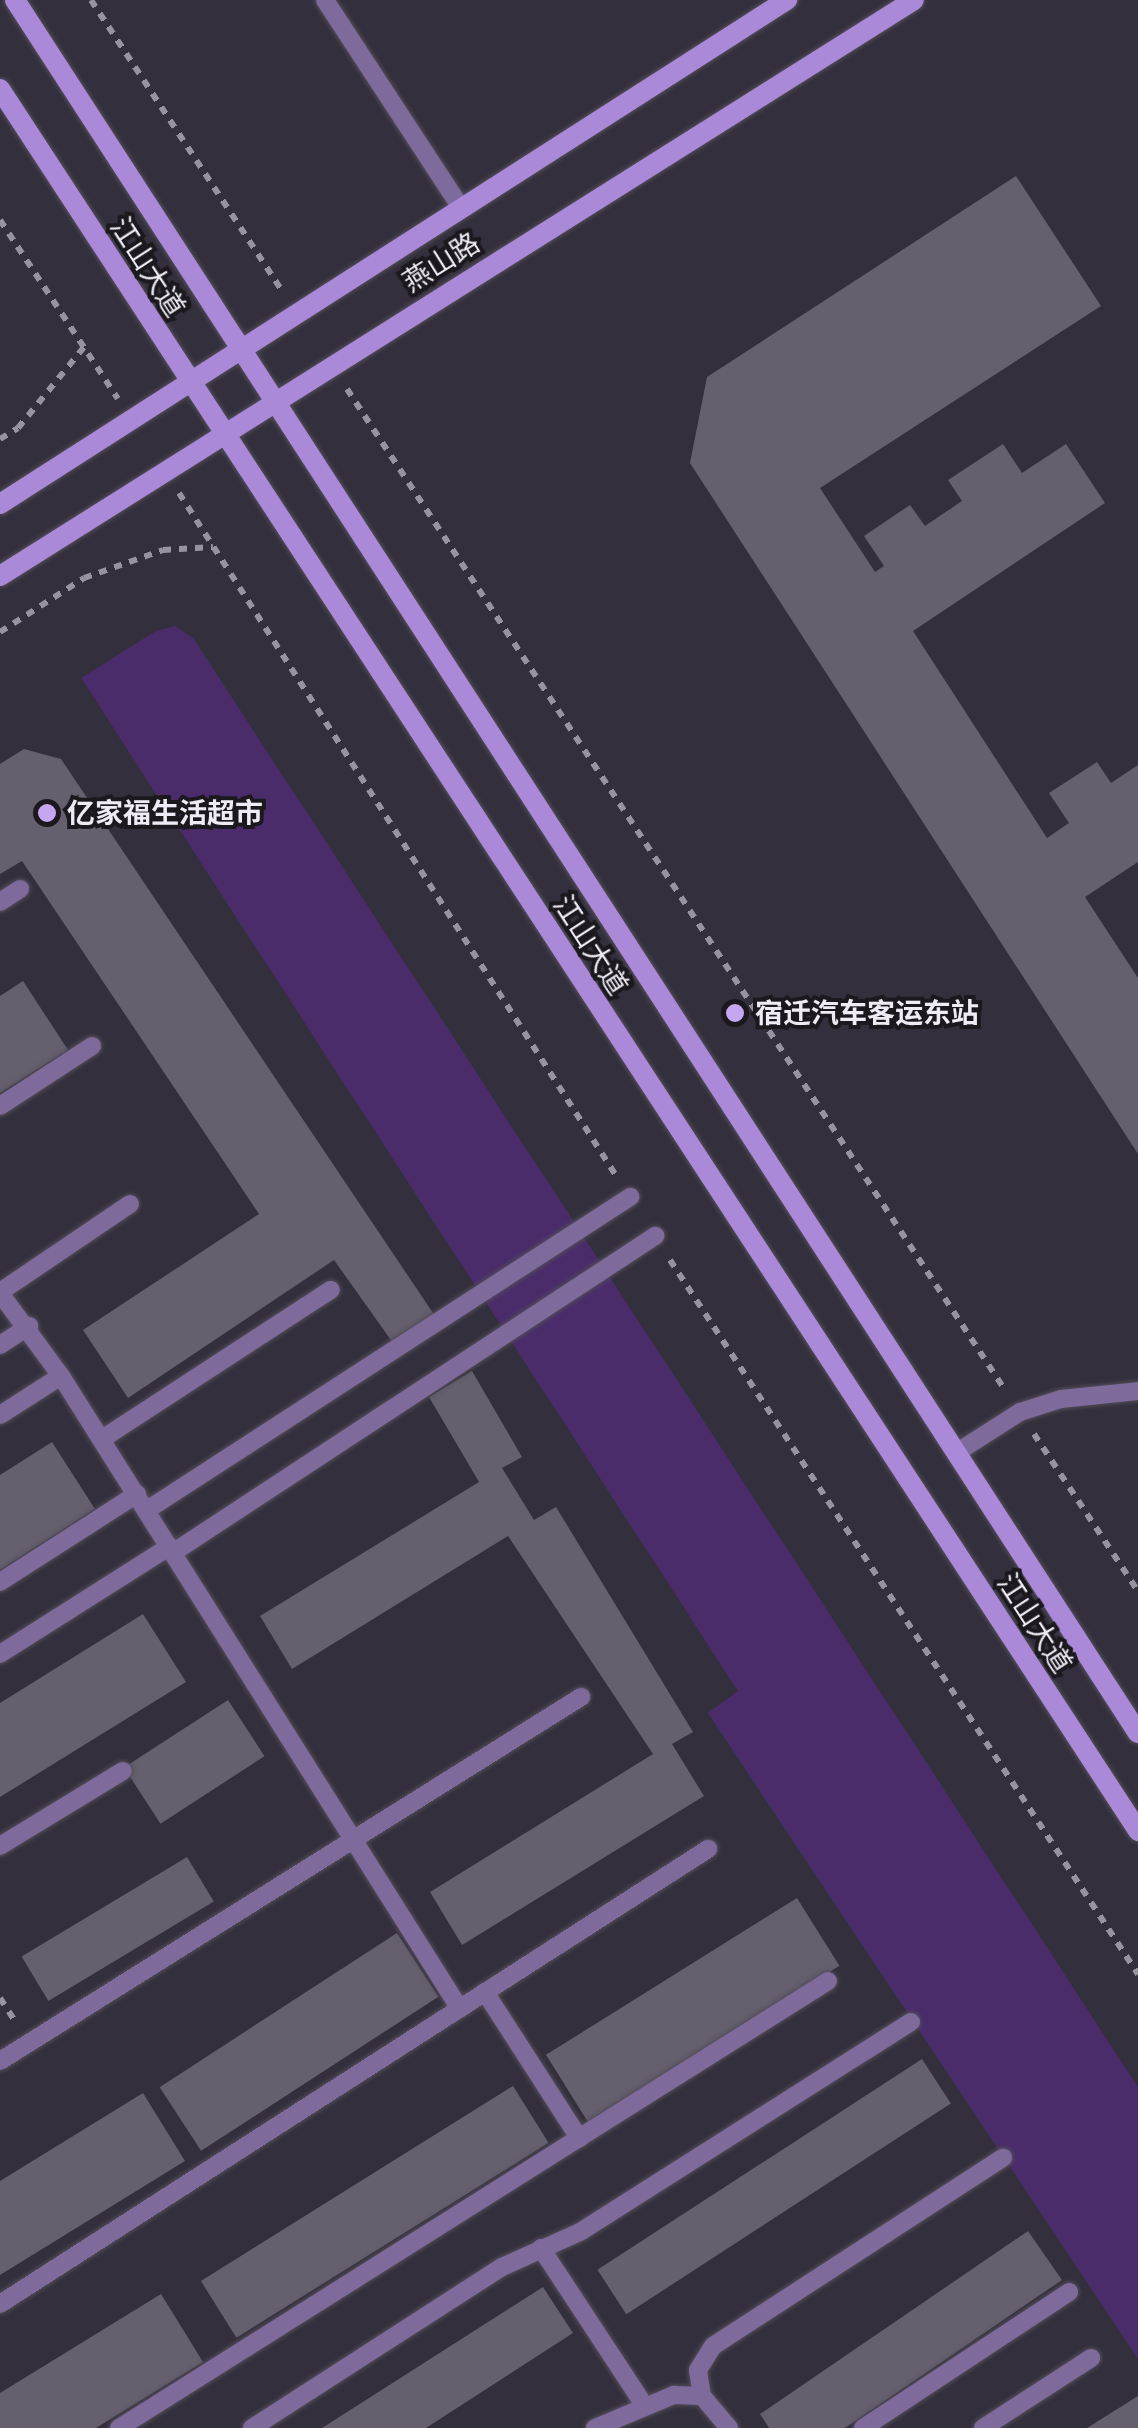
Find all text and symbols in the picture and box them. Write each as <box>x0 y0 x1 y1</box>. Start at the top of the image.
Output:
street label: 江山大道 <box>103 211 193 323</box>
street label: 燕山路 <box>396 225 486 299</box>
place label: 亿家福生活超市 <box>67 796 263 830</box>
marker: 亿家福生活超市 <box>36 802 58 824</box>
street label: 江山大道 <box>546 889 636 1001</box>
place label: 宿迁汽车客运东站 <box>755 996 979 1030</box>
marker: 宿迁汽车客运东站 <box>724 1002 746 1024</box>
street label: 江山大道 <box>990 1567 1080 1679</box>

